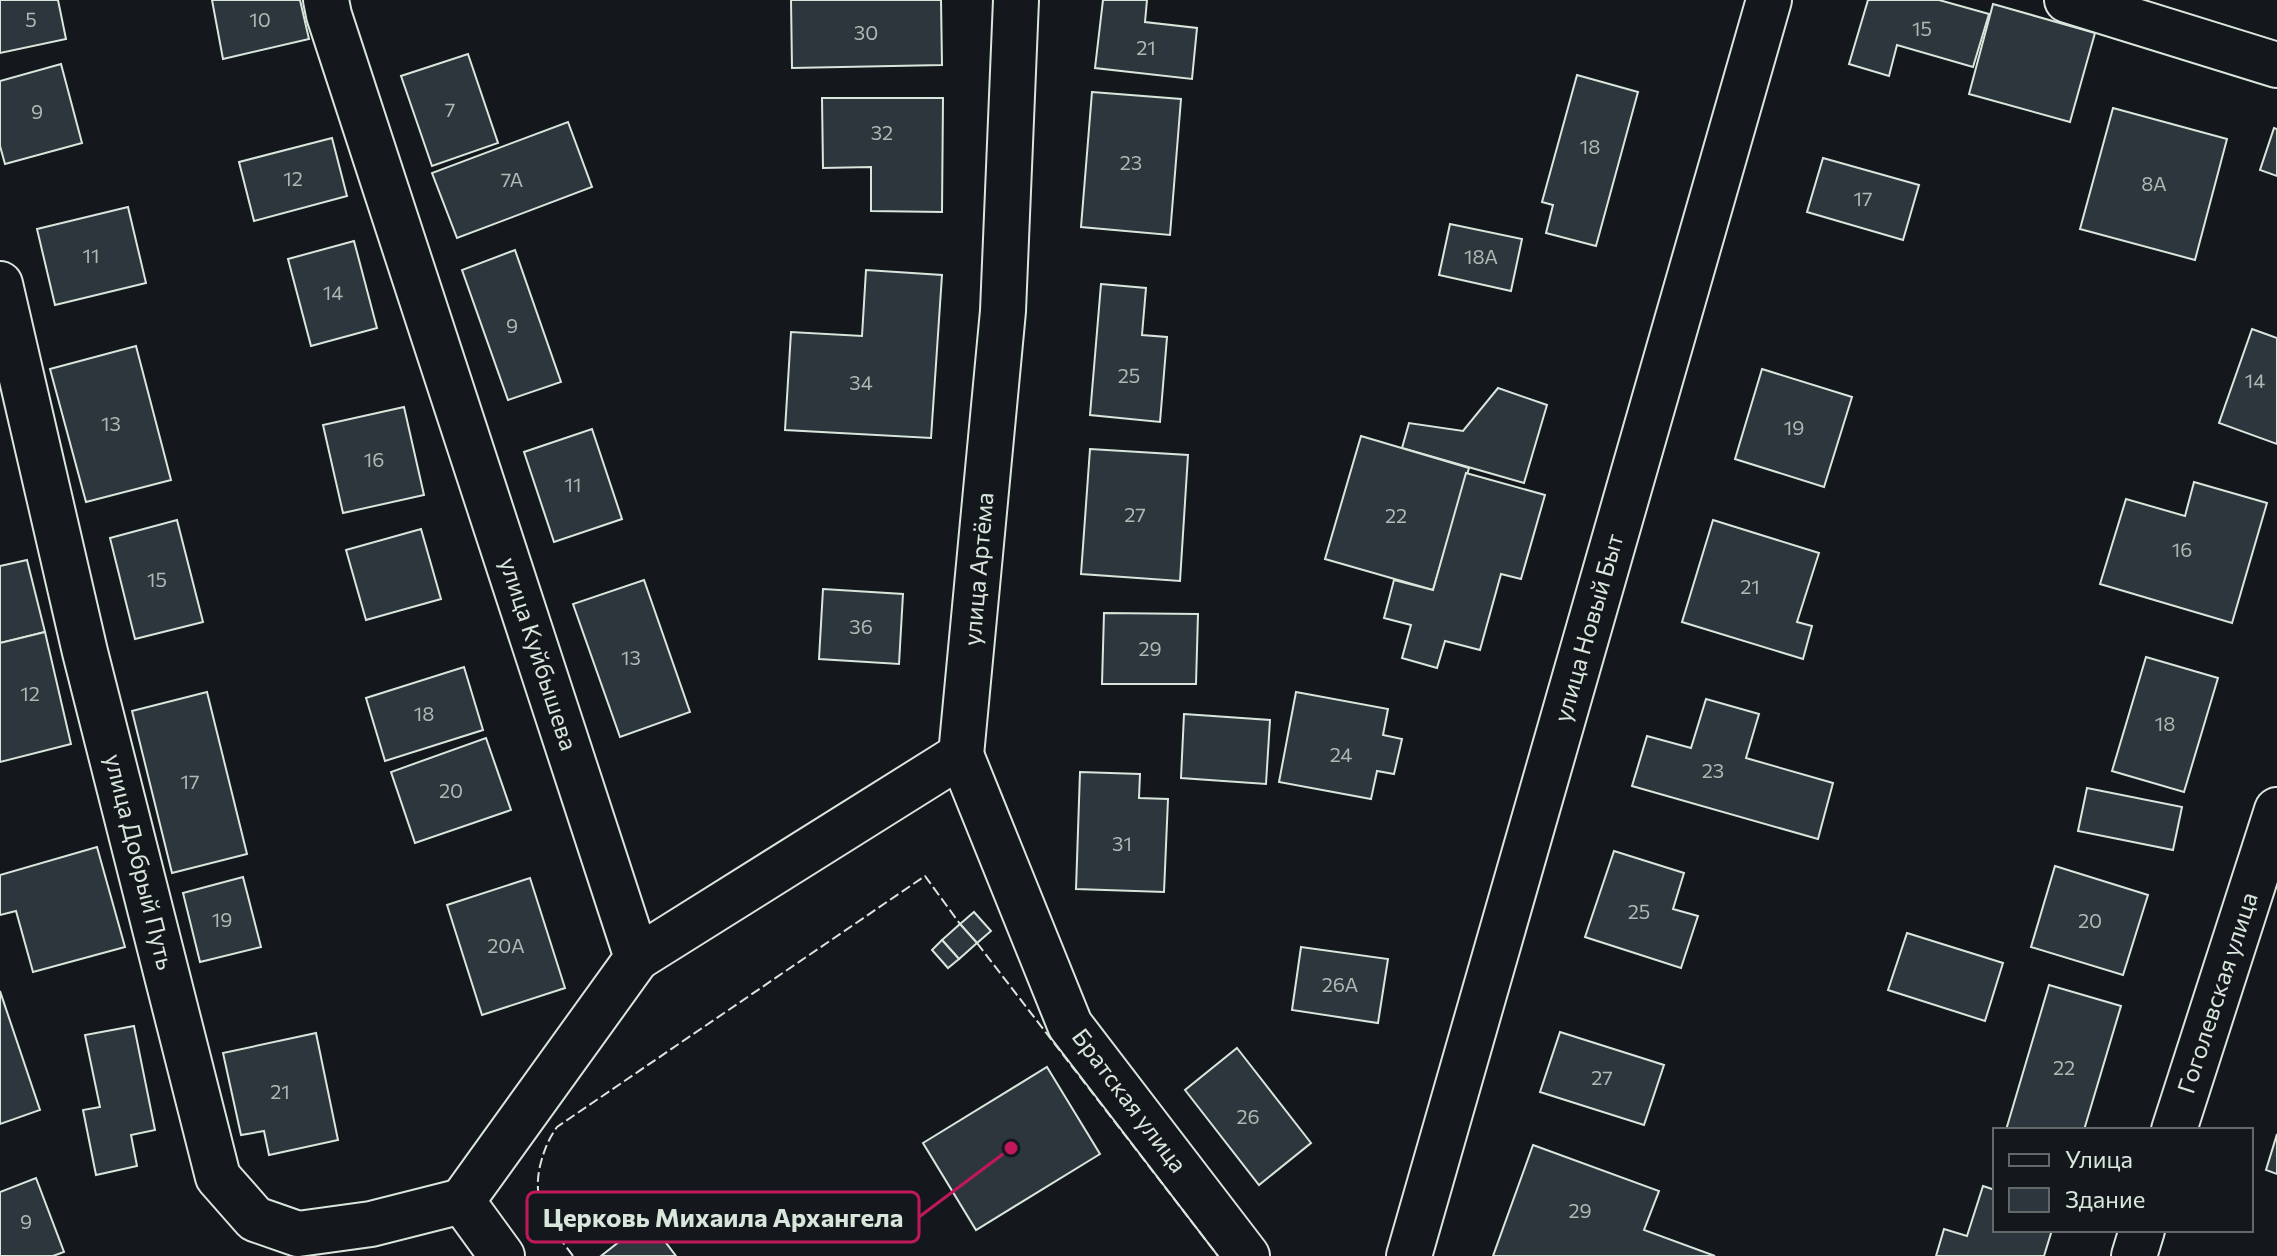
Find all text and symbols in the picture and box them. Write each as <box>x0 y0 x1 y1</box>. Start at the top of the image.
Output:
house number: 5 <box>25 7 37 31</box>
house number: 10 <box>249 7 271 31</box>
house number: 15 <box>1912 16 1932 40</box>
house number: 30 <box>854 20 878 44</box>
house number: 21 <box>1136 35 1156 59</box>
house number: 7 <box>445 97 455 121</box>
house number: 9 <box>31 99 43 123</box>
house number: 32 <box>871 120 893 144</box>
house number: 18 <box>1580 134 1600 158</box>
house number: 23 <box>1120 150 1142 174</box>
house number: 12 <box>283 166 303 190</box>
house number: 7А <box>501 167 524 191</box>
house number: 8А <box>2141 171 2167 195</box>
house number: 17 <box>1853 186 1873 210</box>
house number: 11 <box>82 243 100 267</box>
house number: 18А <box>1464 244 1498 268</box>
house number: 14 <box>323 280 343 304</box>
house number: 9 <box>506 313 518 337</box>
house number: 25 <box>1118 363 1140 387</box>
house number: 14 <box>2245 368 2265 392</box>
house number: 34 <box>849 370 873 394</box>
house number: 13 <box>101 411 121 435</box>
house number: 19 <box>1784 415 1804 439</box>
house number: 16 <box>364 447 384 471</box>
house number: 11 <box>564 472 582 496</box>
street label: улица Артёма <box>956 491 999 647</box>
house number: 27 <box>1124 502 1146 526</box>
house number: 22 <box>1385 503 1407 527</box>
street label: улица Новый Быт <box>1547 530 1628 725</box>
house number: 16 <box>2172 537 2192 561</box>
street label: улица Куйбышева <box>495 553 584 754</box>
house number: 15 <box>147 567 167 591</box>
house number: 21 <box>1740 574 1760 598</box>
house number: 36 <box>849 614 873 638</box>
house number: 29 <box>1138 636 1162 660</box>
house number: 13 <box>621 645 641 669</box>
house number: 12 <box>20 681 40 705</box>
house number: 18 <box>414 701 434 725</box>
house number: 18 <box>2155 711 2175 735</box>
house number: 24 <box>1330 742 1352 766</box>
street label: улица Добрый Путь <box>100 751 181 973</box>
house number: 23 <box>1702 758 1724 782</box>
house number: 17 <box>180 769 200 793</box>
house number: 20 <box>439 778 463 802</box>
house number: 31 <box>1112 831 1132 855</box>
street label: Гоголевская улица <box>2170 888 2263 1097</box>
house number: 25 <box>1628 899 1650 923</box>
house number: 19 <box>212 907 232 931</box>
house number: 20 <box>2078 908 2102 932</box>
house number: 20А <box>487 933 525 957</box>
house number: 26А <box>1322 972 1358 996</box>
street label: Братская улица <box>1067 1022 1194 1178</box>
house number: 22 <box>2053 1055 2075 1079</box>
house number: 27 <box>1591 1065 1613 1089</box>
house number: 21 <box>270 1079 290 1103</box>
house number: 26 <box>1236 1104 1260 1128</box>
legend <box>1993 1128 2253 1232</box>
text: Улица <box>2065 1144 2133 1173</box>
text: Здание <box>2065 1184 2145 1213</box>
callout: Церковь Михаила Архангела <box>527 1192 919 1242</box>
house number: 29 <box>1568 1198 1592 1222</box>
text: Церковь Михаила Архангела <box>543 1201 903 1232</box>
house number: 9 <box>20 1209 32 1233</box>

